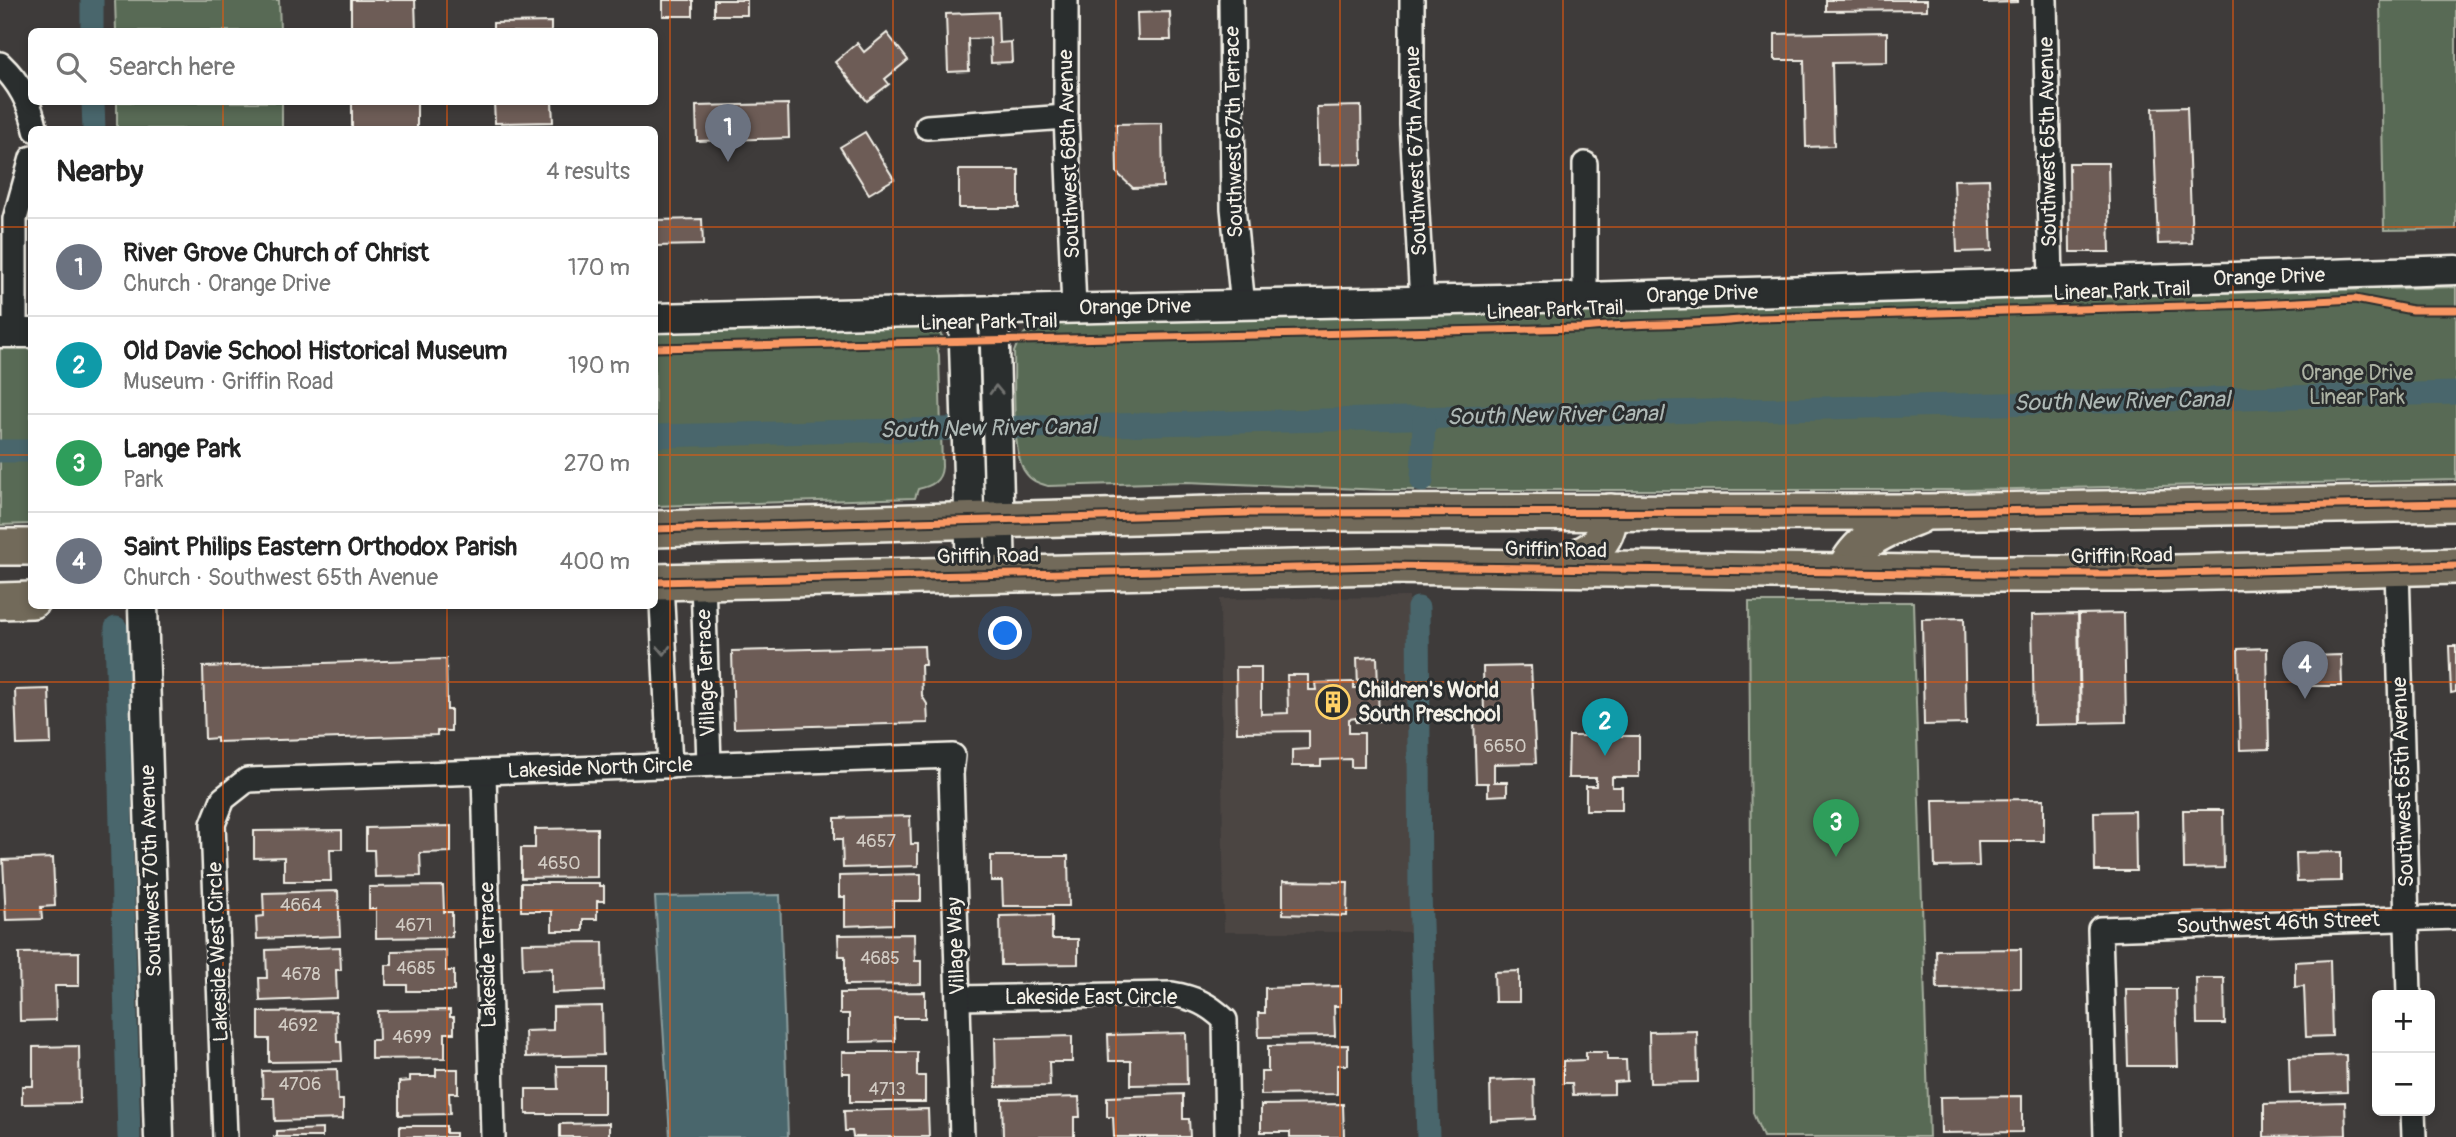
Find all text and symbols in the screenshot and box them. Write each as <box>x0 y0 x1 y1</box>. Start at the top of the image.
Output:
street label: Southwest 67th Terrace <box>1219 25 1249 238</box>
search box <box>28 28 658 105</box>
street label: Southwest 65th Avenue <box>2033 36 2063 247</box>
street label: Southwest 67th Avenue <box>1399 45 1433 256</box>
icon: search <box>52 48 90 86</box>
street label: Southwest 68th Avenue <box>1052 48 1086 259</box>
text: Search here <box>108 51 235 83</box>
pin: 1 <box>705 104 751 162</box>
text: Nearby <box>56 153 143 190</box>
text: 4 results <box>546 157 630 186</box>
text: River Grove Church of Christ <box>123 237 429 269</box>
text: 1 <box>75 253 84 282</box>
text: 170 m <box>568 253 630 282</box>
street label: Orange Drive <box>2212 262 2326 292</box>
text: Church · Orange Drive <box>123 269 330 298</box>
street label: Linear Park Trail <box>2053 275 2191 307</box>
street label: Orange Drive <box>1645 279 1759 309</box>
street label: Orange Drive <box>1079 293 1192 321</box>
street label: Linear Park Trail <box>1486 294 1624 326</box>
street label: Linear Park Trail <box>920 307 1058 337</box>
text: Old Davie School Historical Museum <box>123 335 507 367</box>
text: 2 <box>73 351 85 380</box>
text: 190 m <box>568 351 630 380</box>
park label: Orange Drive Linear Park <box>2301 360 2414 411</box>
text: Museum · Griffin Road <box>123 367 334 396</box>
one-way arrow <box>988 384 1003 395</box>
water label: South New River Canal <box>2014 385 2233 417</box>
water label: South New River Canal <box>1447 399 1666 431</box>
water label: South New River Canal <box>880 412 1099 444</box>
text: Lange Park <box>123 433 241 465</box>
text: 3 <box>73 449 85 478</box>
text: 270 m <box>564 449 630 478</box>
text: Park <box>123 465 163 494</box>
text: Saint Philips Eastern Orthodox Parish <box>123 531 517 563</box>
street label: Griffin Road <box>1504 536 1608 564</box>
street label: Griffin Road <box>936 542 1040 570</box>
street label: Griffin Road <box>2070 542 2174 570</box>
text: 4 <box>72 547 86 576</box>
text: 400 m <box>560 547 630 576</box>
text: Church · Southwest 65th Avenue <box>123 563 438 592</box>
street label: Village Terrace <box>690 608 722 737</box>
your location <box>988 616 1022 650</box>
pin: 4 <box>2282 641 2328 699</box>
one-way arrow <box>656 645 671 656</box>
street label: Southwest 65th Avenue <box>2386 676 2420 888</box>
place label: Children's World South Preschool <box>1358 677 1501 728</box>
building icon: Children's World South Preschool <box>1314 683 1352 721</box>
pin: 2 <box>1582 698 1628 756</box>
house number: 6650 <box>1483 735 1527 758</box>
street label: Lakeside North Circle <box>507 751 694 785</box>
street label: Southwest 70th Avenue <box>134 764 168 978</box>
pin: 3 <box>1813 799 1859 857</box>
house number: 4657 <box>856 830 897 853</box>
house number: 4650 <box>538 852 580 875</box>
street label: Lakeside West Circle <box>201 861 235 1043</box>
street label: Lakeside Terrace <box>473 881 503 1028</box>
house number: 4664 <box>280 894 322 917</box>
street label: Village Way <box>941 896 971 996</box>
street label: Southwest 46th Street <box>2176 906 2381 940</box>
house number: 4671 <box>395 914 433 937</box>
house number: 4685 <box>860 947 900 970</box>
house number: 4685 <box>396 957 436 980</box>
house number: 4678 <box>281 963 321 986</box>
street label: Lakeside East Circle <box>1005 984 1178 1011</box>
map controls <box>2372 990 2435 1116</box>
button: + <box>2372 990 2435 1053</box>
house number: 4692 <box>278 1014 318 1037</box>
house number: 4699 <box>392 1026 432 1049</box>
button: − <box>2372 1053 2435 1116</box>
house number: 4706 <box>279 1073 321 1096</box>
house number: 4713 <box>868 1078 906 1101</box>

